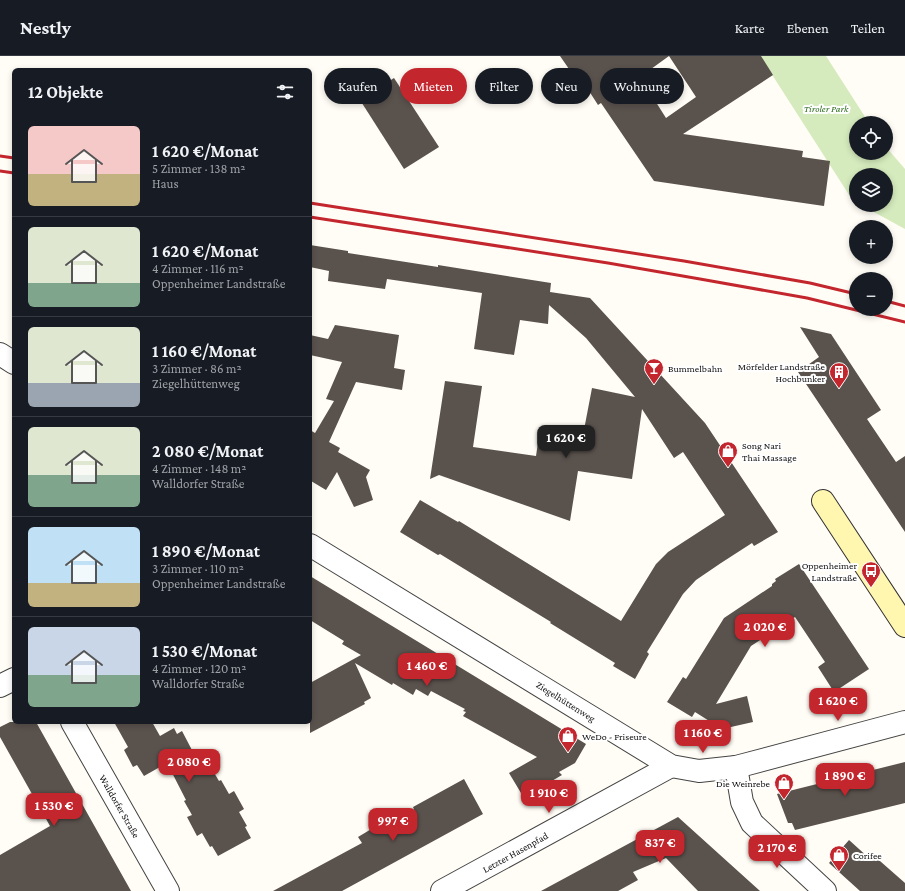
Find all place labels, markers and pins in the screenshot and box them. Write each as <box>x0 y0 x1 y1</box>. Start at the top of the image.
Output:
bar icon: Bummelbahn <box>643 357 665 385</box>
place label: Mörfelder Landstraße Hochbunker <box>738 361 826 384</box>
building icon: Mörfelder Landstraße Hochbunker <box>828 361 850 389</box>
place label: Bummelbahn <box>668 363 723 374</box>
pin: 1 620 € <box>529 425 603 459</box>
shop icon: Song Nari Thai Massage <box>717 440 739 468</box>
place label: Song Nari Thai Massage <box>742 440 797 463</box>
place label: Oppenheimer Landstraße <box>802 560 858 583</box>
bus stop icon: Oppenheimer Landstraße <box>860 560 882 588</box>
pin: 2 020 € <box>728 614 802 648</box>
pin: 1 460 € <box>390 653 464 687</box>
pin: 1 620 € <box>801 688 875 722</box>
pin: 1 160 € <box>666 720 740 754</box>
shop icon: WeDo - Friseure <box>557 725 579 753</box>
place label: WeDo - Friseure <box>582 731 647 742</box>
pin: 2 080 € <box>152 749 226 783</box>
pin: 1 890 € <box>808 763 882 797</box>
shop icon: Die Weinrebe <box>773 772 795 800</box>
place label: Die Weinrebe <box>716 778 771 789</box>
pin: 1 910 € <box>512 780 586 814</box>
pin: 1 530 € <box>17 793 91 827</box>
pin: 997 € <box>365 808 421 842</box>
pin: 837 € <box>632 830 688 864</box>
pin: 2 170 € <box>740 835 814 869</box>
shop icon: Corifee <box>828 844 850 872</box>
place label: Corifee <box>853 850 882 861</box>

